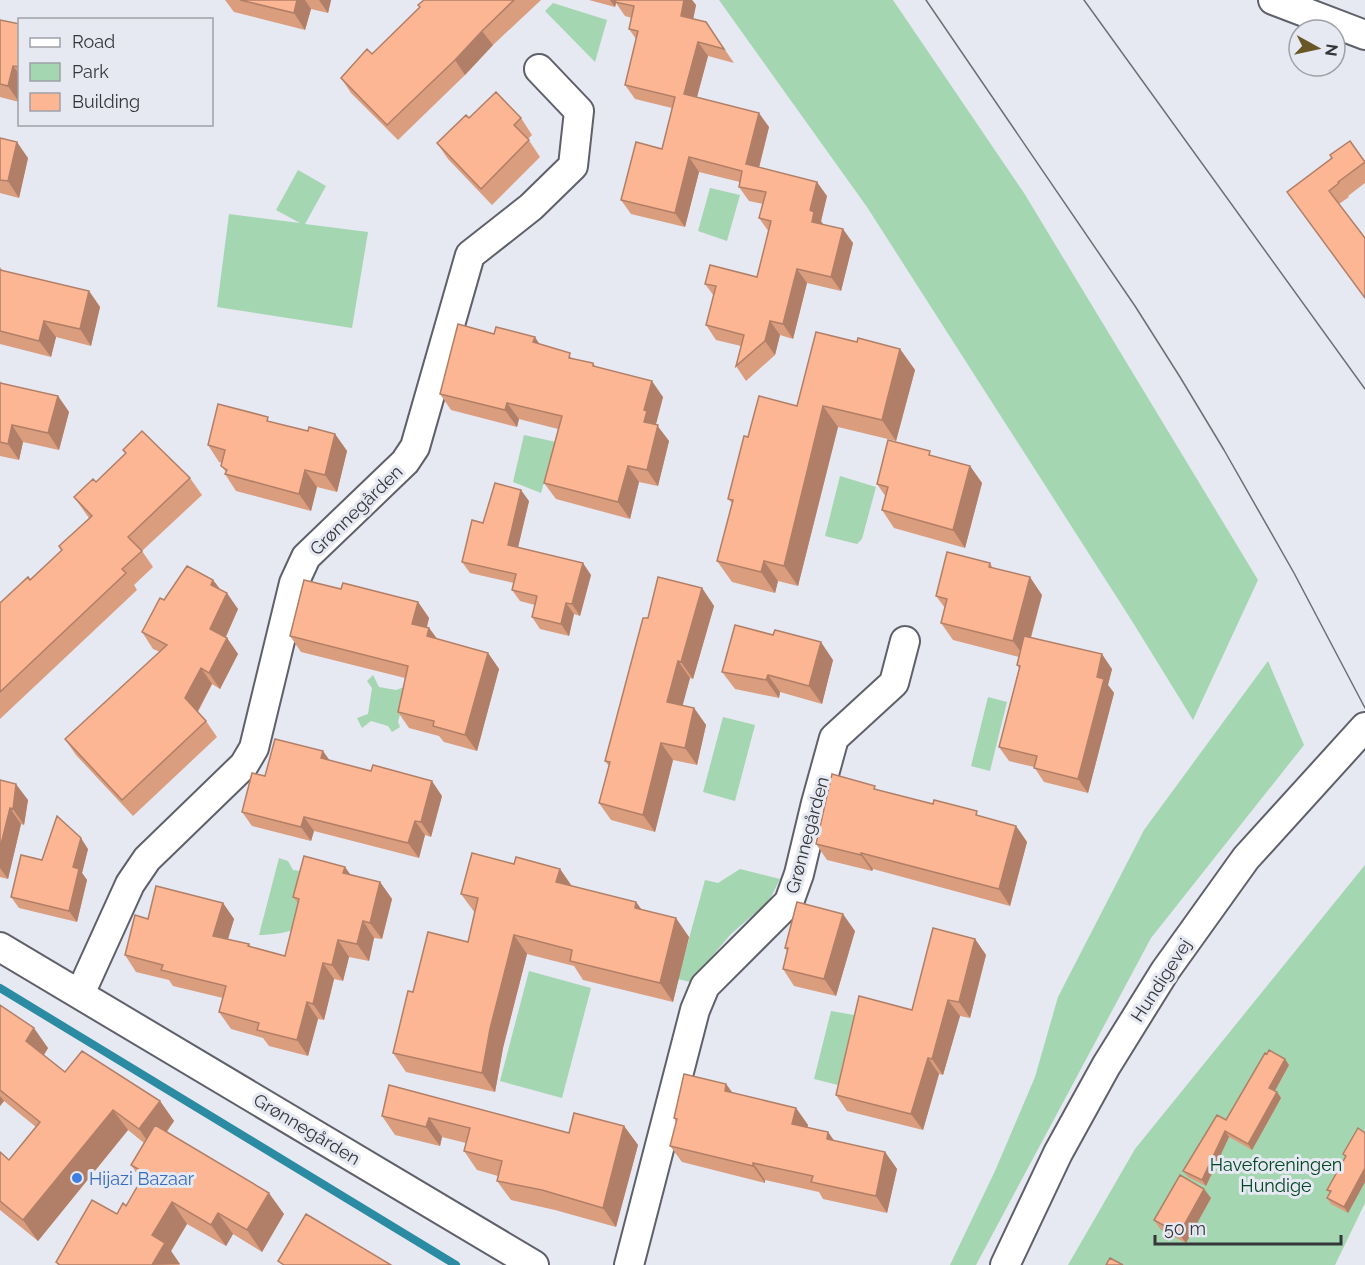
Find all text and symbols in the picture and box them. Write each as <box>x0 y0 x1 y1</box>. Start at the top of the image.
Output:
legend <box>18 18 213 126</box>
north arrow <box>1287 18 1347 78</box>
text: Road <box>72 31 115 52</box>
text: N <box>1321 43 1342 57</box>
text: Park <box>72 61 109 82</box>
text: Building <box>72 91 140 112</box>
street label: Grønnegården <box>305 461 407 559</box>
street label: Grønnegården <box>781 774 833 896</box>
street label: Hundigevej <box>1126 934 1196 1026</box>
street label: Grønnegården <box>250 1089 364 1169</box>
park label: Haveforeningen Hundige <box>1210 1154 1342 1196</box>
place label: Hijazi Bazaar <box>89 1168 195 1189</box>
marker: Hijazi Bazaar <box>70 1171 84 1185</box>
scale bar <box>1155 1208 1341 1246</box>
text: 50 m <box>1164 1218 1206 1239</box>

